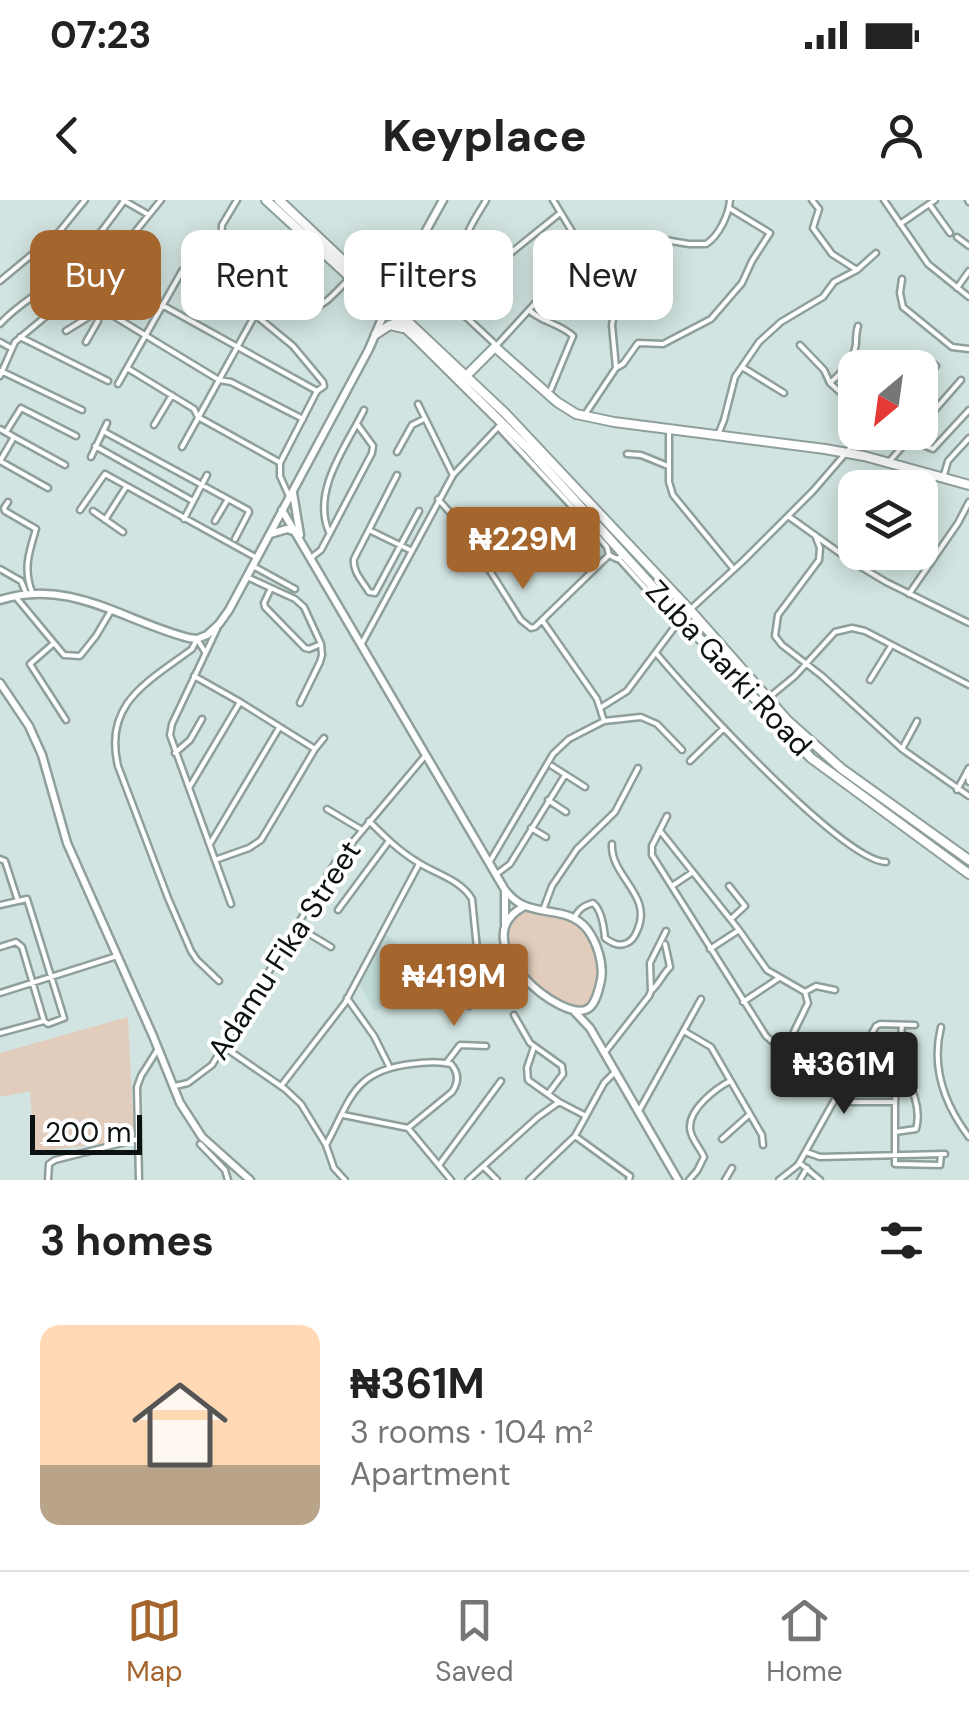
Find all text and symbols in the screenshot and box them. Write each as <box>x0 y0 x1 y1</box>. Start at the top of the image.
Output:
text: 07:23 <box>50 10 151 60</box>
text: Keyplace <box>382 106 587 165</box>
icon: back <box>40 108 95 163</box>
icon: person <box>874 108 929 163</box>
chip: Buy <box>30 230 161 320</box>
chip: Rent <box>181 230 324 320</box>
chip: Filters <box>344 230 513 320</box>
chip: New <box>533 230 673 320</box>
north arrow <box>838 350 938 450</box>
map controls <box>838 350 938 570</box>
button: layers <box>838 470 938 570</box>
pin: ₦229M <box>453 507 593 592</box>
text: ₦229M <box>469 518 577 560</box>
street label: Zuba Garki Road <box>637 572 821 764</box>
street label: Adamu Fika Street <box>199 833 369 1067</box>
pin: ₦419M <box>384 944 524 1029</box>
text: ₦419M <box>402 955 506 997</box>
pin: ₦361M <box>774 1032 914 1117</box>
text: ₦361M <box>793 1043 895 1085</box>
scale bar <box>30 1110 142 1154</box>
text: 200 m <box>45 1114 132 1151</box>
text: 3 homes <box>40 1213 214 1268</box>
icon: filters <box>874 1213 929 1268</box>
text: ₦361M <box>350 1356 485 1411</box>
icon: home <box>120 1365 240 1485</box>
text: 3 rooms · 104 m² <box>350 1411 593 1453</box>
text: Apartment <box>350 1453 511 1495</box>
tab: Map <box>126 1593 183 1690</box>
tab: Saved <box>435 1593 514 1690</box>
tab: Home <box>766 1593 843 1690</box>

